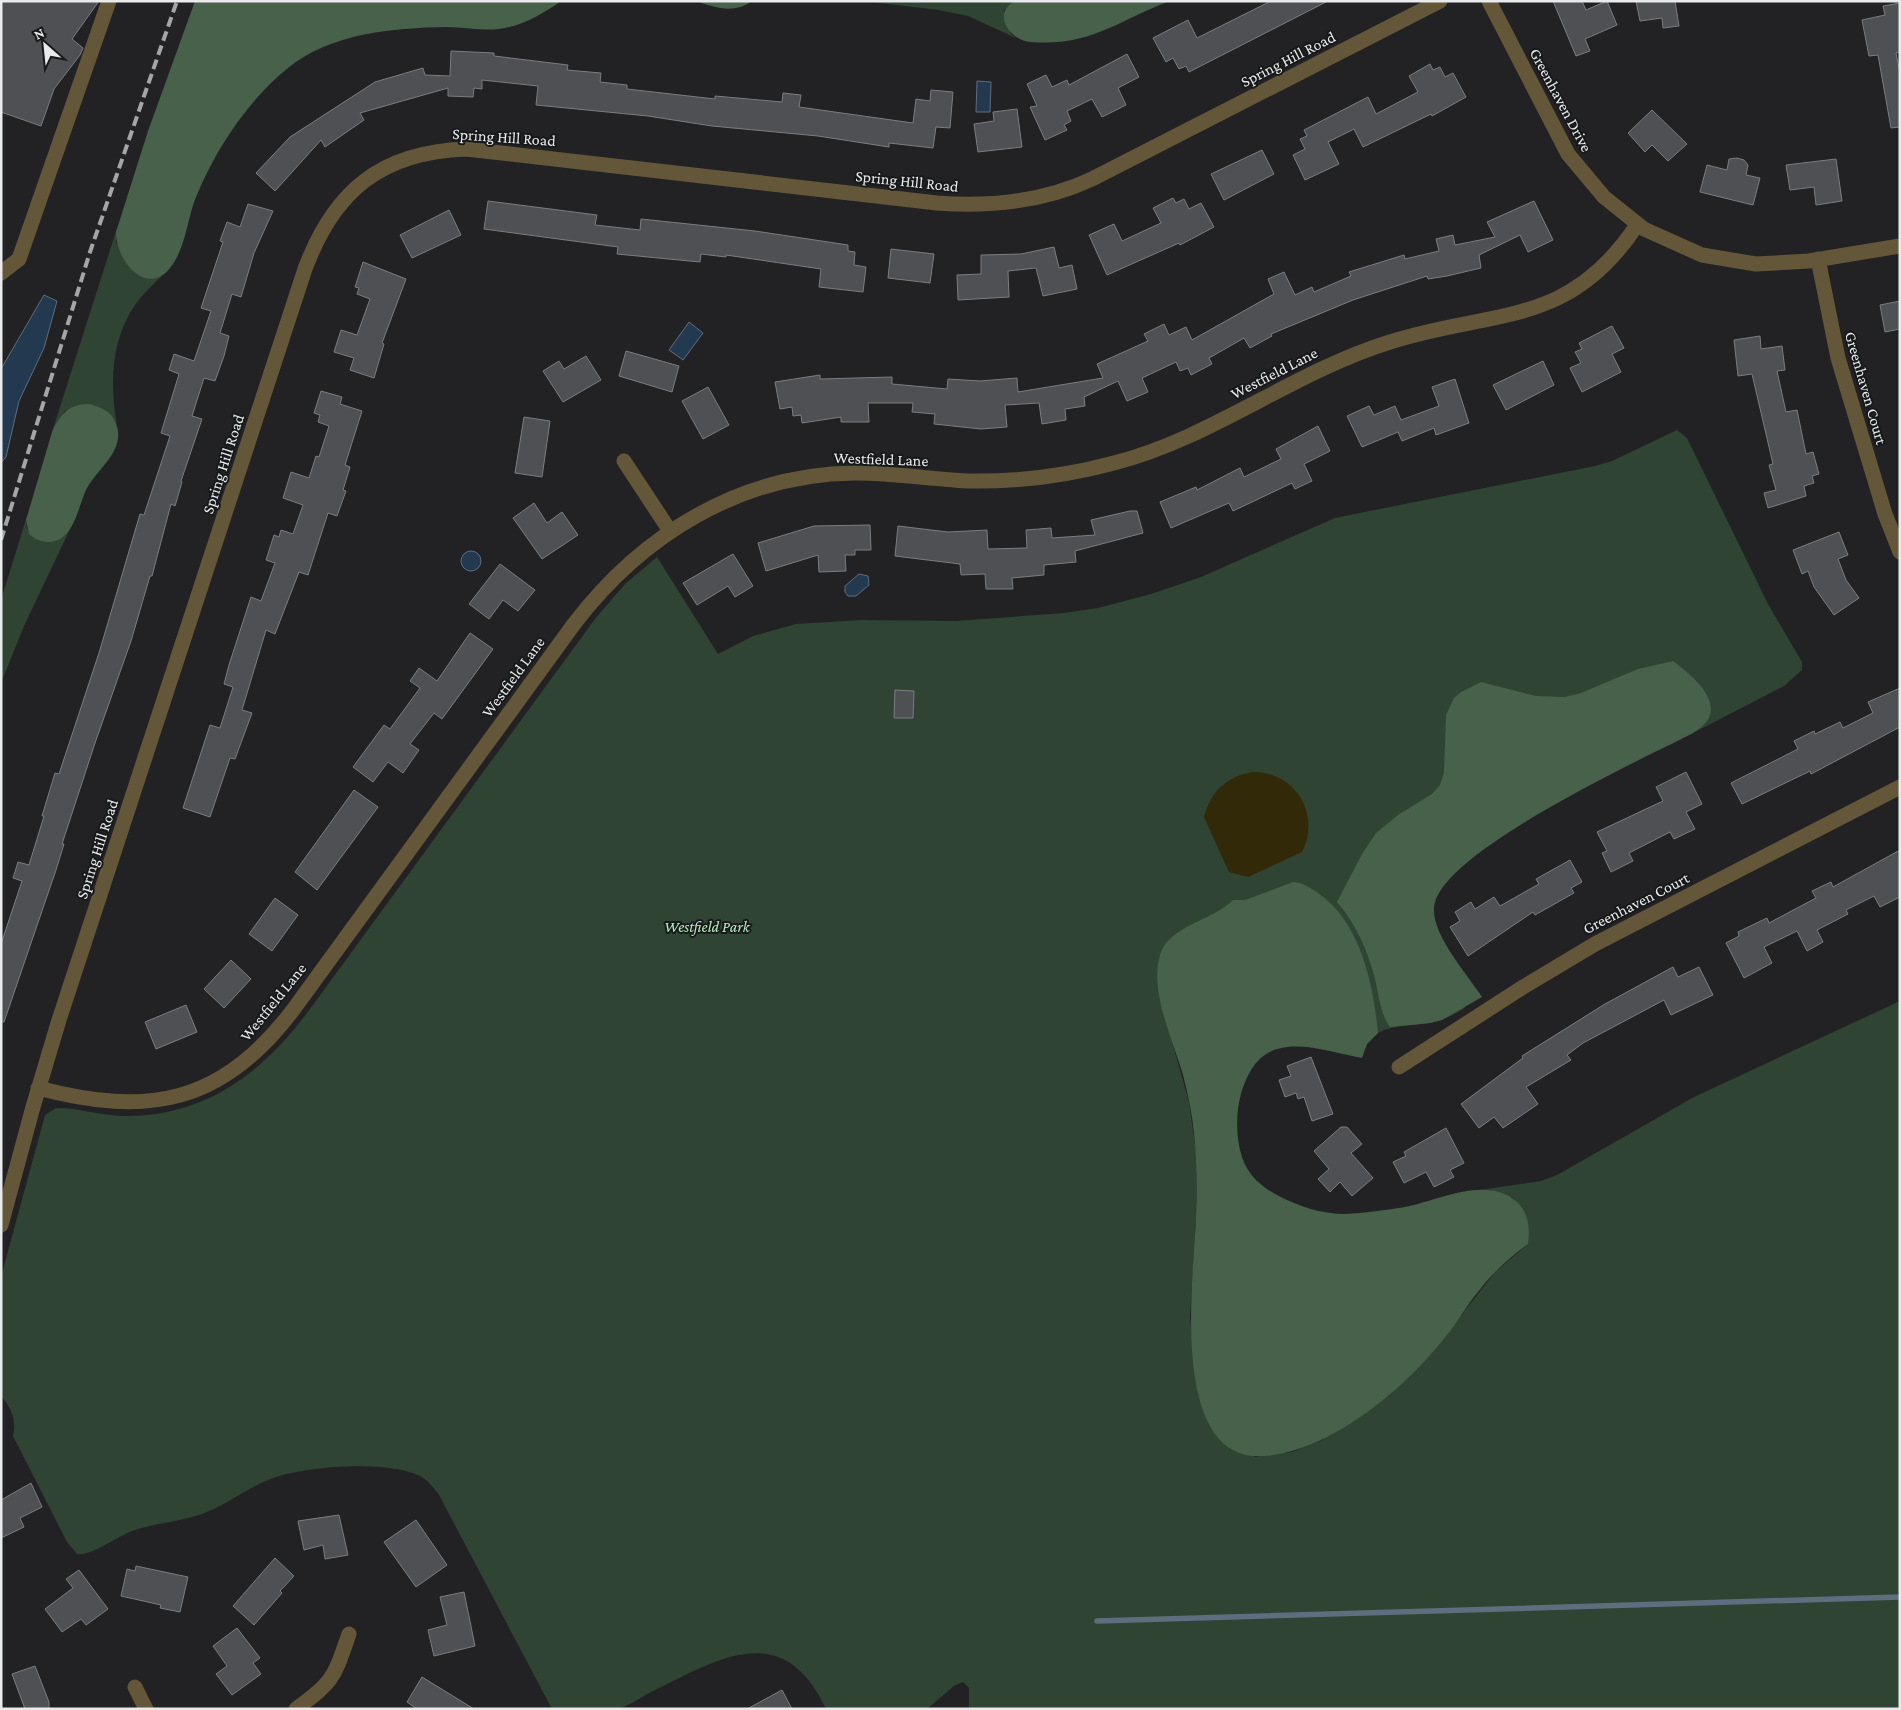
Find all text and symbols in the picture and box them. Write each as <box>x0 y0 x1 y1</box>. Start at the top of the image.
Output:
north arrow <box>20 20 70 70</box>
text: N <box>31 24 47 43</box>
street label: Spring Hill Road <box>1238 28 1339 91</box>
street label: Greenhaven Drive <box>1527 45 1595 155</box>
street label: Spring Hill Road <box>452 125 557 150</box>
street label: Spring Hill Road <box>854 167 960 196</box>
street label: Greenhaven Court <box>1842 330 1890 447</box>
street label: Westfield Lane <box>1228 344 1320 402</box>
street label: Spring Hill Road <box>199 412 248 516</box>
street label: Westfield Lane <box>833 449 929 469</box>
street label: Westfield Lane <box>478 634 548 720</box>
street label: Spring Hill Road <box>73 797 122 901</box>
street label: Greenhaven Court <box>1580 869 1692 937</box>
park label: Westfield Park <box>664 918 751 936</box>
street label: Westfield Lane <box>237 960 309 1044</box>

